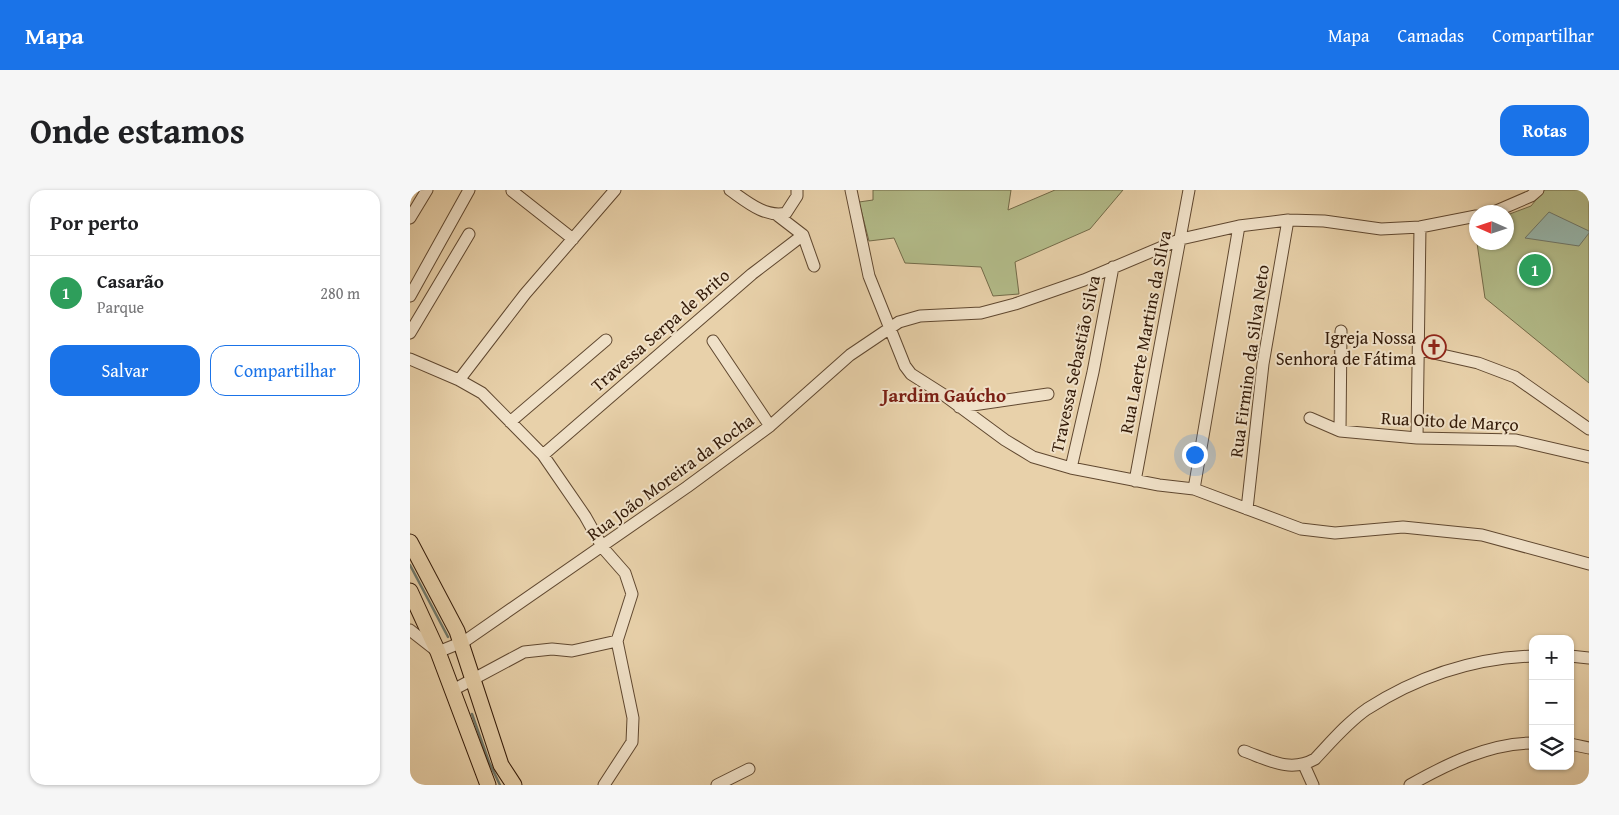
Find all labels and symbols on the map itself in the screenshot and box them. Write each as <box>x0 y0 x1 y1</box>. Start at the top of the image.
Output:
north arrow <box>1469 205 1514 250</box>
street label: Rua Laerte Martins da SIlva <box>1112 228 1178 436</box>
pin: 1 <box>1519 251 1551 289</box>
street label: Travessa Serpa de Brito <box>585 262 735 398</box>
street label: Rua Firmino da Silva Neto <box>1222 263 1276 459</box>
street label: Travessa Sebastião Silva <box>1043 272 1107 455</box>
place label: Igreja Nossa Senhora de Fátima <box>1276 324 1416 372</box>
church icon: Igreja Nossa Senhora de Fátima <box>1421 334 1447 360</box>
district label: Jardim Gaúcho <box>879 381 1006 409</box>
street label: Rua Oito de Março <box>1380 404 1520 438</box>
street label: Rua João Moreira da Rocha <box>581 407 760 547</box>
your location <box>1182 442 1208 468</box>

